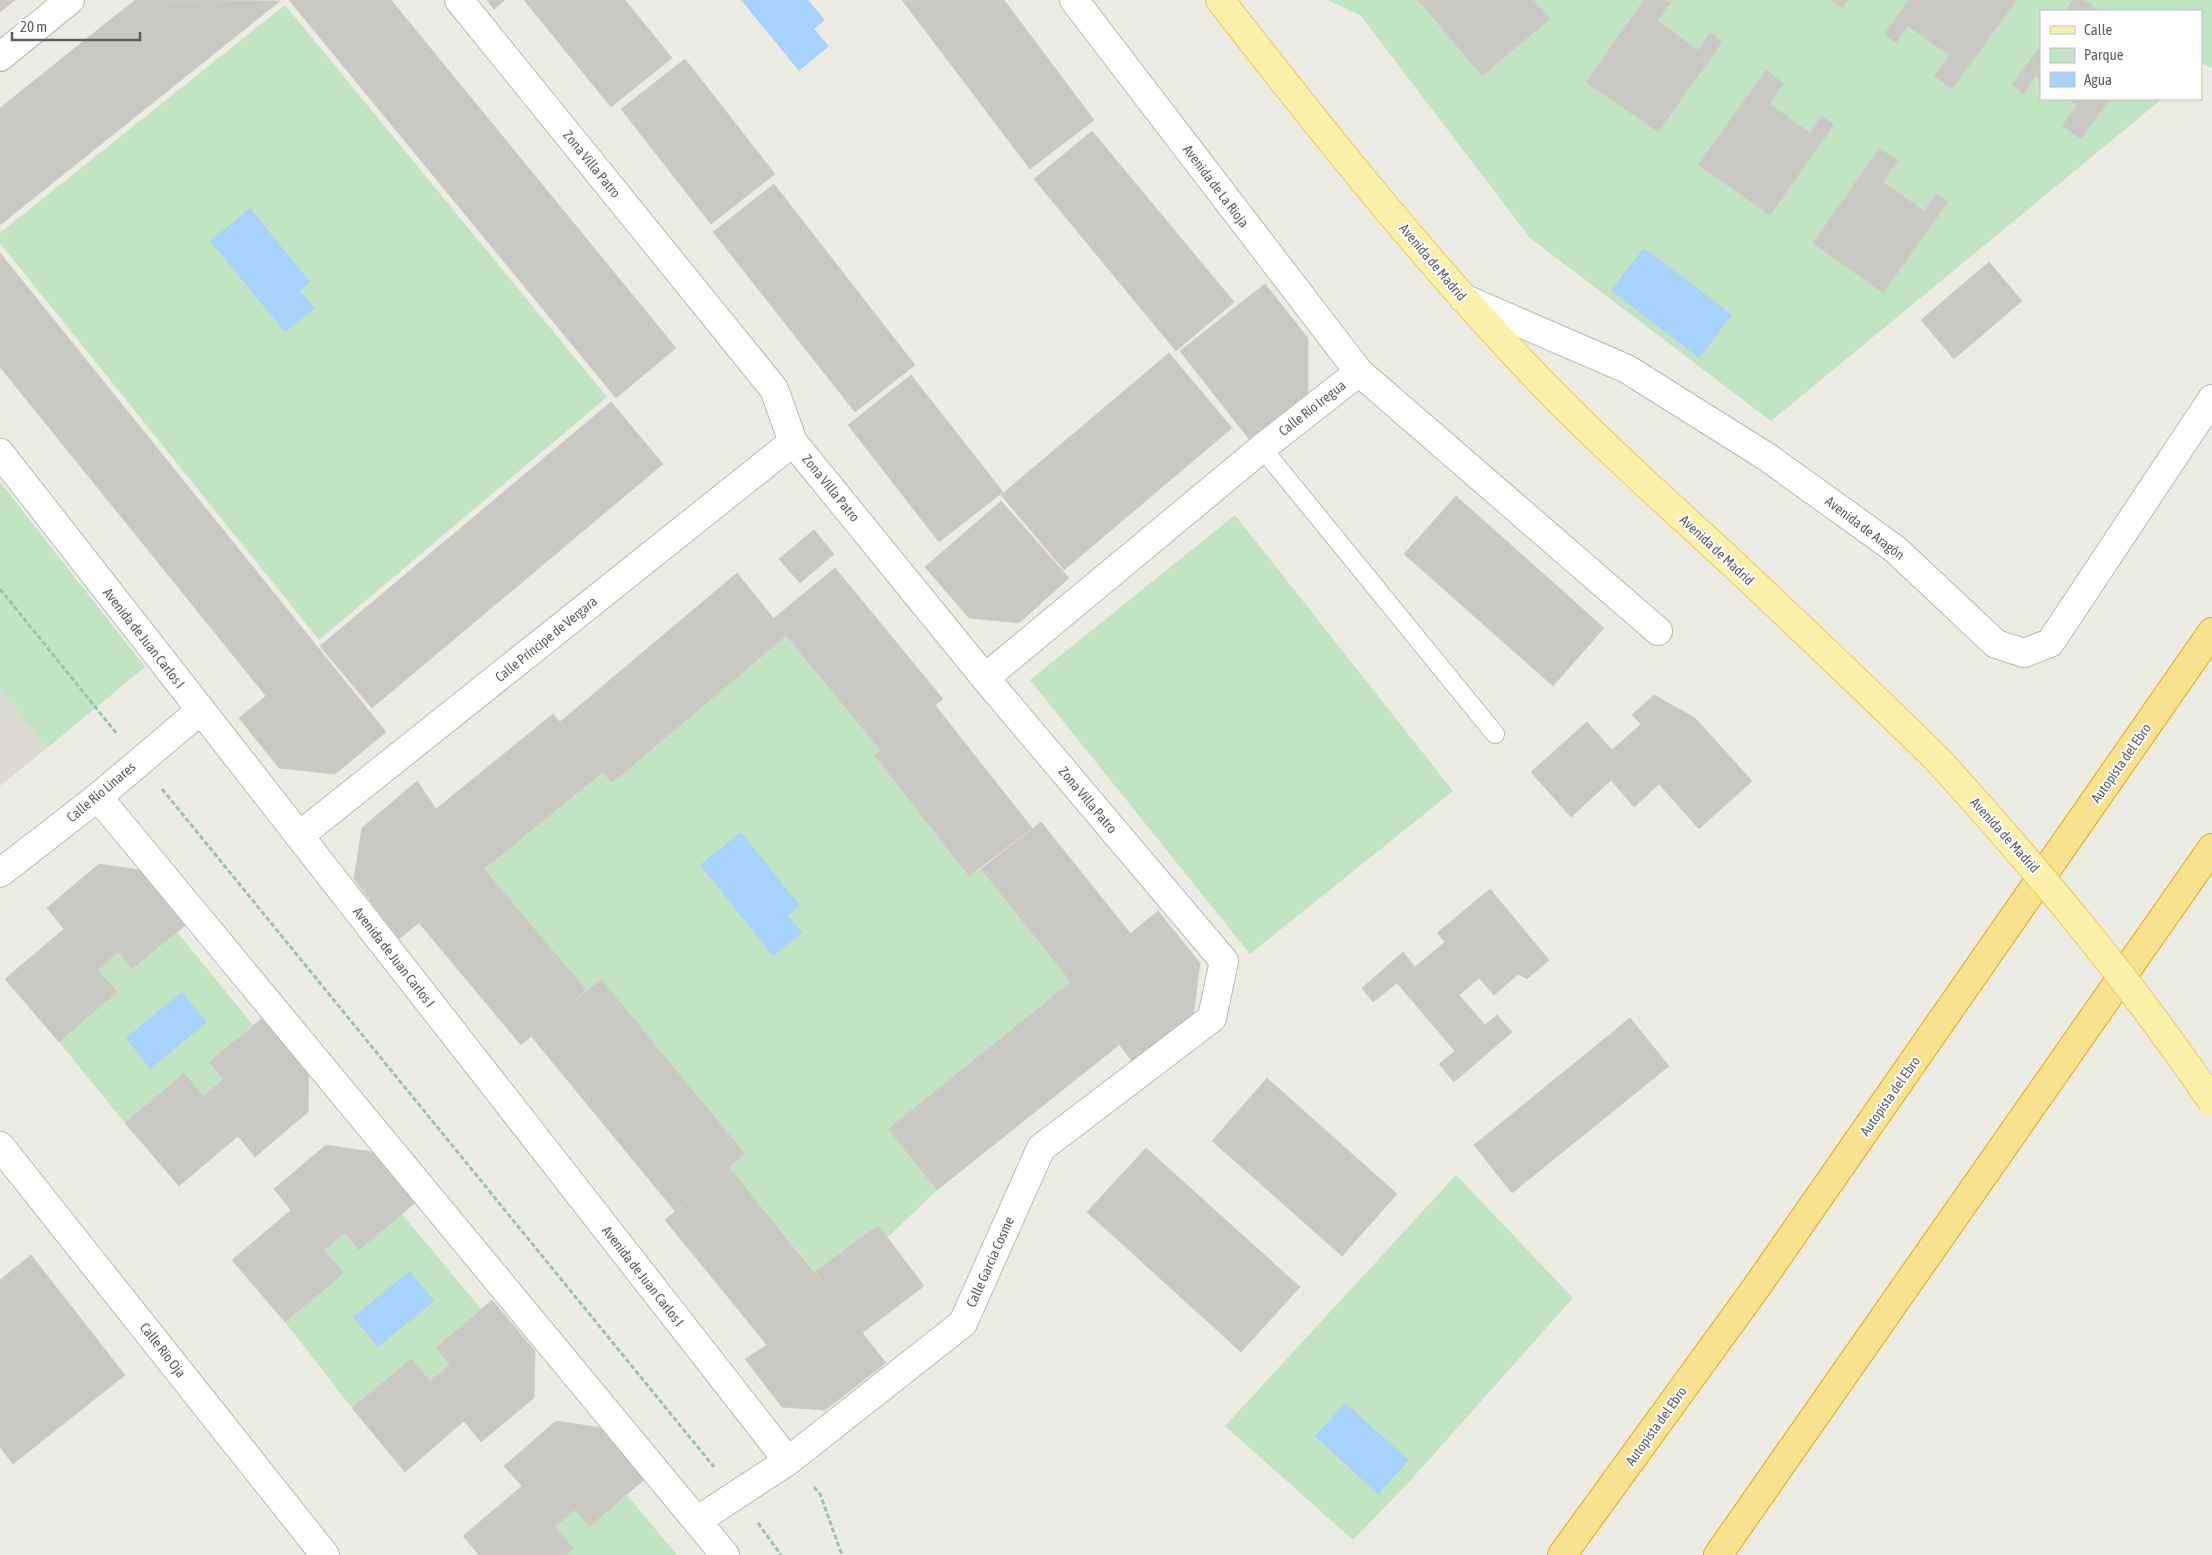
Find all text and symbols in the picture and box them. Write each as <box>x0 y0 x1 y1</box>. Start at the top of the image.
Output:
scale bar <box>12 10 140 42</box>
legend <box>2040 10 2202 100</box>
text: 20 m <box>20 18 47 35</box>
text: Calle <box>2084 21 2113 38</box>
text: Parque <box>2084 46 2124 63</box>
text: Agua <box>2084 71 2112 88</box>
street label: Zona Villa Patro <box>560 127 624 201</box>
street label: Avenida de La Rioja <box>1180 142 1252 230</box>
street label: Avenida de Madrid <box>1396 220 1470 304</box>
street label: Calle Río Iregua <box>1275 377 1349 439</box>
street label: Zona Villa Patro <box>799 451 863 525</box>
street label: Avenida de Aragón <box>1822 493 1908 563</box>
street label: Avenida de Madrid <box>1677 512 1757 588</box>
street label: Avenida de Juan Carlos I <box>100 585 188 691</box>
street label: Calle Príncipe de Vergara <box>492 593 600 685</box>
street label: Autopista del Ebro <box>2088 720 2154 806</box>
street label: Calle Río Linares <box>64 759 139 825</box>
street label: Zona Villa Patro <box>1056 764 1120 836</box>
street label: Avenida de Madrid <box>1967 794 2043 876</box>
street label: Avenida de Juan Carlos I <box>350 904 438 1010</box>
street label: Autopista del Ebro <box>1857 1053 1923 1139</box>
street label: Calle García Cosme <box>963 1214 1017 1310</box>
street label: Avenida de Juan Carlos I <box>599 1223 687 1329</box>
street label: Calle Río Oja <box>137 1319 189 1381</box>
street label: Autopista del Ebro <box>1622 1384 1690 1468</box>

